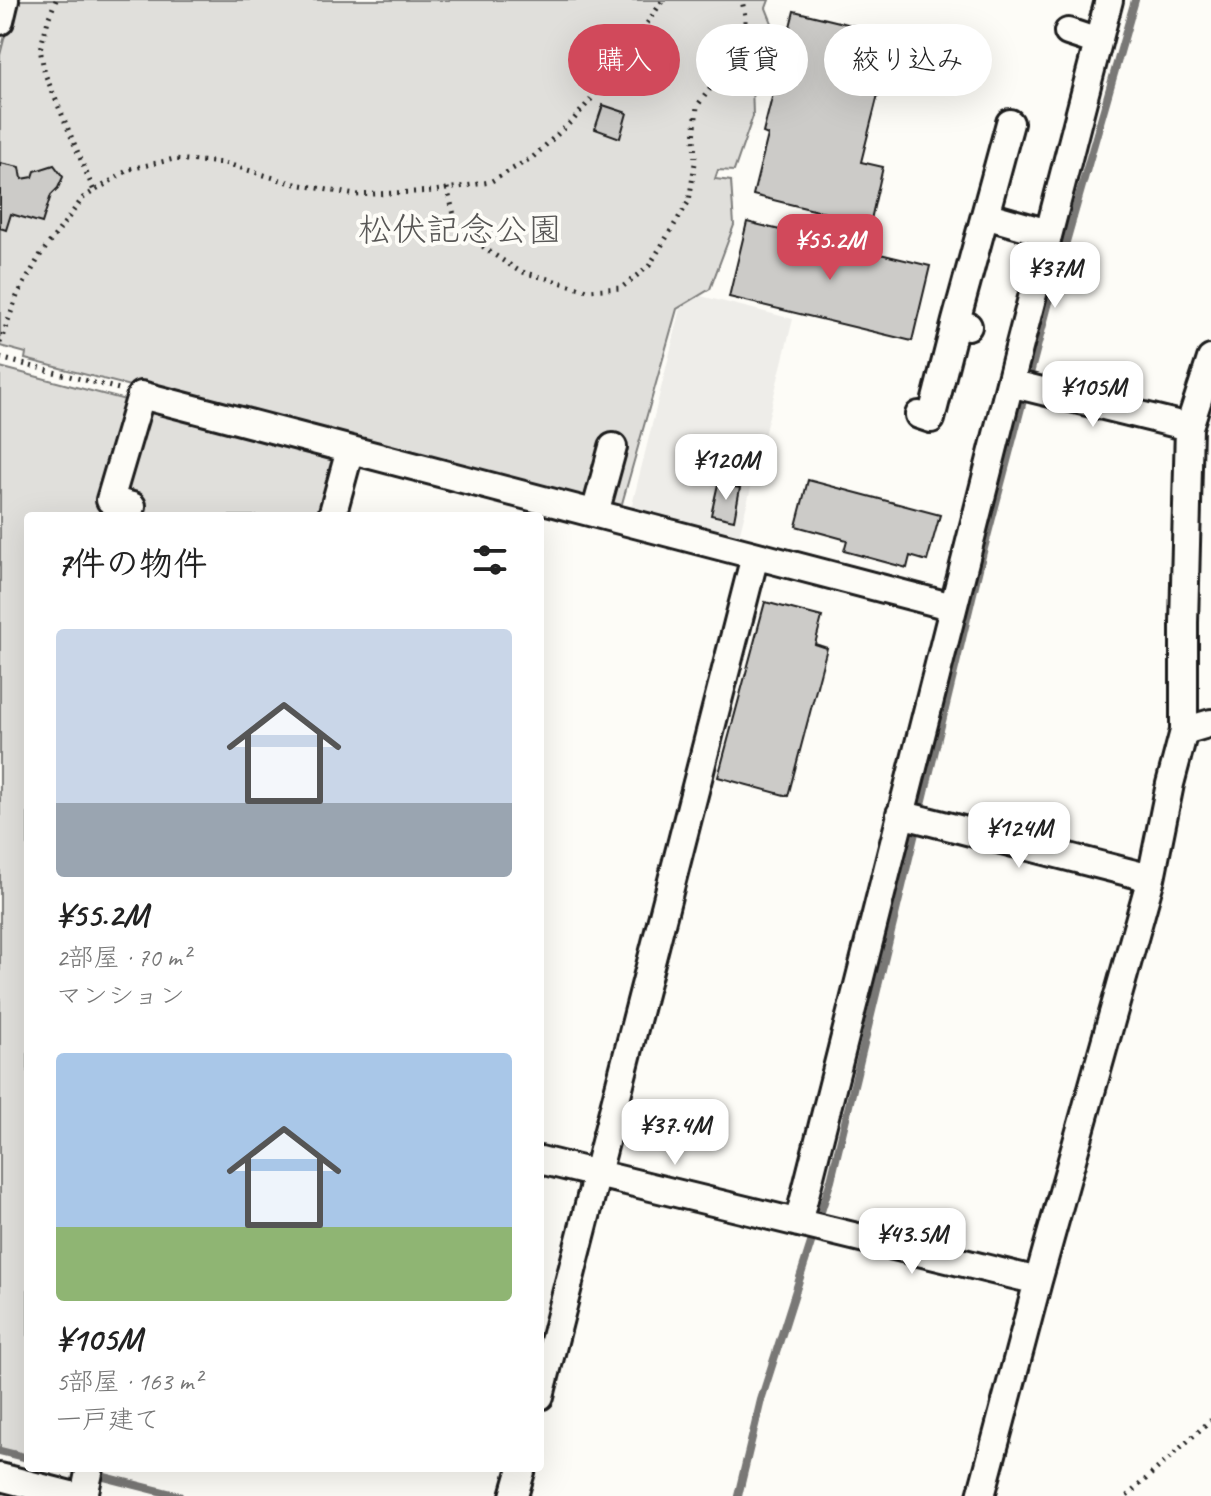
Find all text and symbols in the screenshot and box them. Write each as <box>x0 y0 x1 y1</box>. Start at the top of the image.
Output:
chip: 購入 <box>568 24 680 96</box>
chip: 賃貸 <box>696 24 808 96</box>
chip: 絞り込み <box>824 24 992 96</box>
park label: 松伏記念公園 <box>358 208 562 251</box>
pin: ¥55.2M <box>765 214 895 282</box>
text: ¥55.2M <box>795 223 865 256</box>
pin: ¥37M <box>1008 242 1102 310</box>
text: ¥37M <box>1028 251 1082 284</box>
pin: ¥105M <box>1037 361 1149 429</box>
text: ¥105M <box>1060 370 1126 403</box>
pin: ¥120M <box>670 434 782 502</box>
text: ¥120M <box>693 443 759 476</box>
icon: filters <box>468 538 512 582</box>
text: 7件の物件 <box>56 542 207 585</box>
icon: home <box>212 681 356 825</box>
pin: ¥124M <box>963 802 1075 870</box>
text: ¥124M <box>986 811 1052 844</box>
text: ¥55.2M <box>56 893 148 936</box>
text: 2部屋 · 70 m² <box>56 941 190 974</box>
text: マンション <box>56 979 185 1012</box>
pin: ¥37.4M <box>610 1099 740 1167</box>
icon: home <box>212 1105 356 1249</box>
text: ¥37.4M <box>640 1108 710 1141</box>
pin: ¥43.5M <box>847 1208 977 1276</box>
text: ¥43.5M <box>877 1217 947 1250</box>
text: ¥105M <box>56 1317 141 1360</box>
text: 5部屋 · 163 m² <box>56 1365 201 1398</box>
text: 一戸建て <box>56 1403 160 1436</box>

